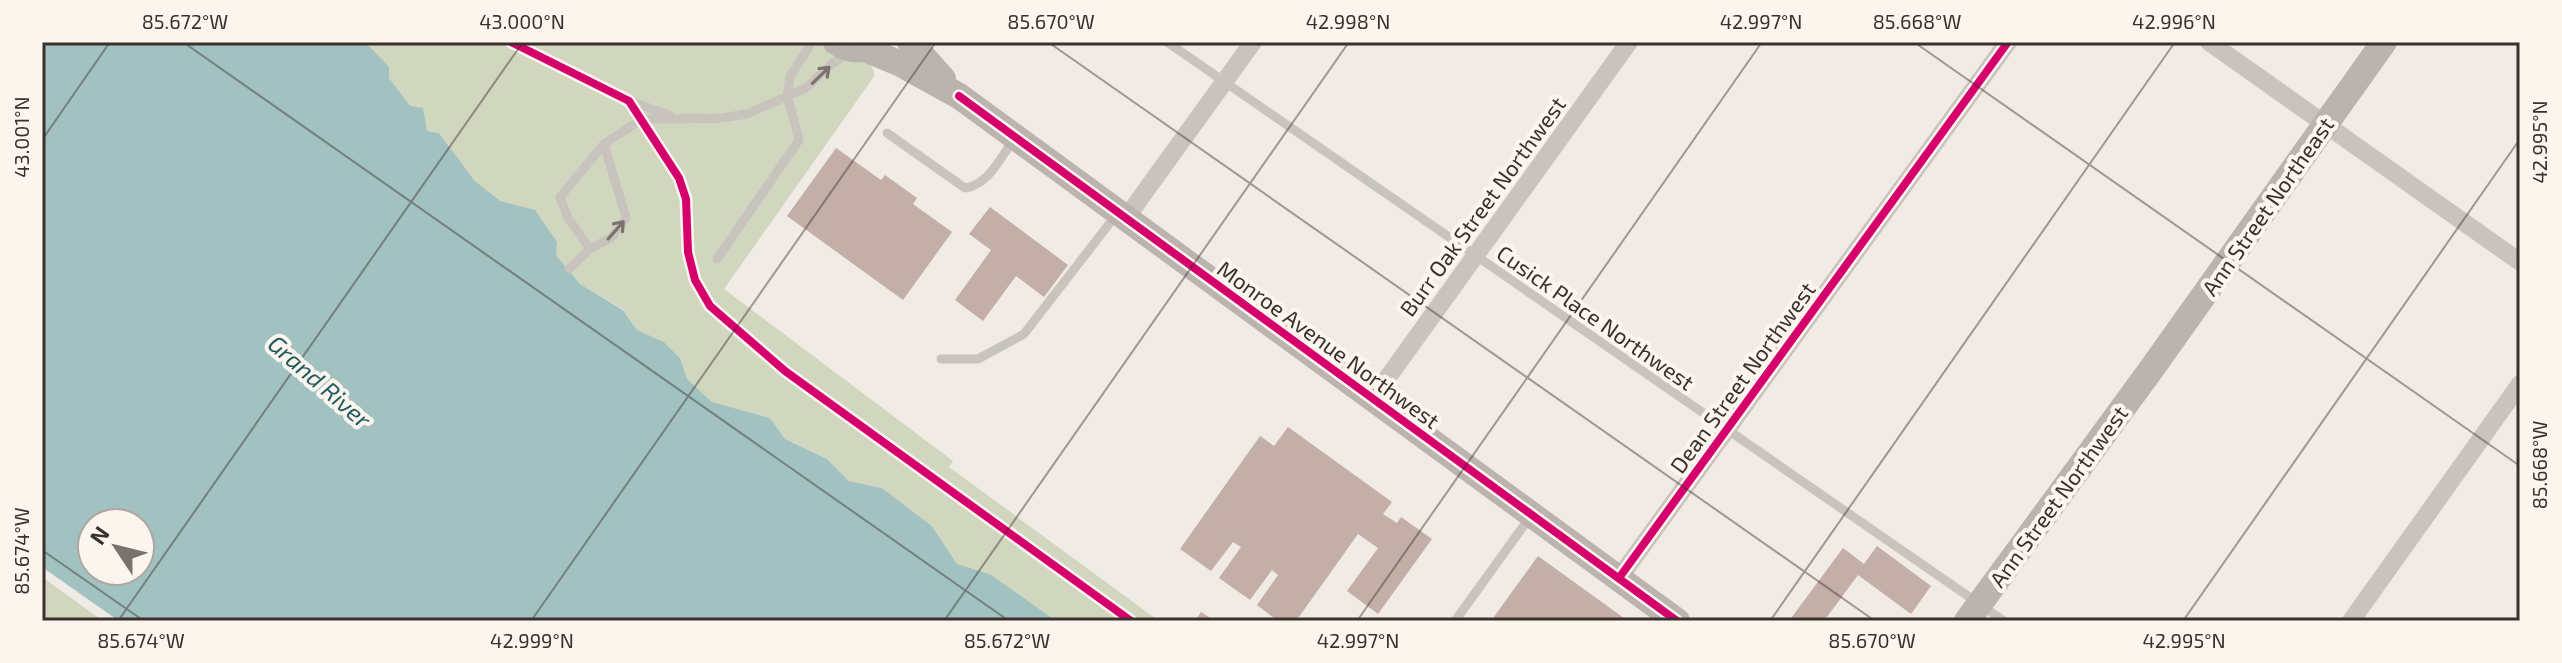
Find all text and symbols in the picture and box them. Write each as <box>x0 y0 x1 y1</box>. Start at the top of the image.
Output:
text: 85.672°W <box>142 9 228 33</box>
text: 43.000°N <box>479 9 565 33</box>
text: 85.670°W <box>1007 9 1095 33</box>
text: 42.998°N <box>1306 9 1390 33</box>
text: 42.997°N <box>1720 9 1802 33</box>
text: 85.668°W <box>1873 9 1961 33</box>
text: 42.996°N <box>2132 9 2216 33</box>
one-way arrow <box>810 66 830 84</box>
street label: Burr Oak Street Northwest <box>1394 91 1570 321</box>
text: 43.001°N <box>9 96 33 178</box>
text: 42.995°N <box>2527 100 2551 184</box>
street label: Ann Street Northeast <box>2196 112 2338 300</box>
one-way arrow <box>607 220 625 240</box>
street label: Cusick Place Northwest <box>1492 239 1700 395</box>
street label: Monroe Avenue Northwest <box>1213 255 1445 433</box>
street label: Dean Street Northwest <box>1664 276 1820 478</box>
water label: Grand River <box>263 328 378 434</box>
street label: Ann Street Northwest <box>1984 400 2132 592</box>
text: 85.668°W <box>2527 421 2551 509</box>
text: 85.674°W <box>9 507 33 595</box>
north arrow <box>76 507 156 587</box>
text: N <box>84 521 114 549</box>
text: 85.674°W <box>97 628 185 652</box>
text: 42.999°N <box>490 628 574 652</box>
text: 85.672°W <box>964 628 1050 652</box>
text: 42.997°N <box>1317 628 1399 652</box>
text: 85.670°W <box>1828 628 1916 652</box>
text: 42.995°N <box>2142 628 2226 652</box>

